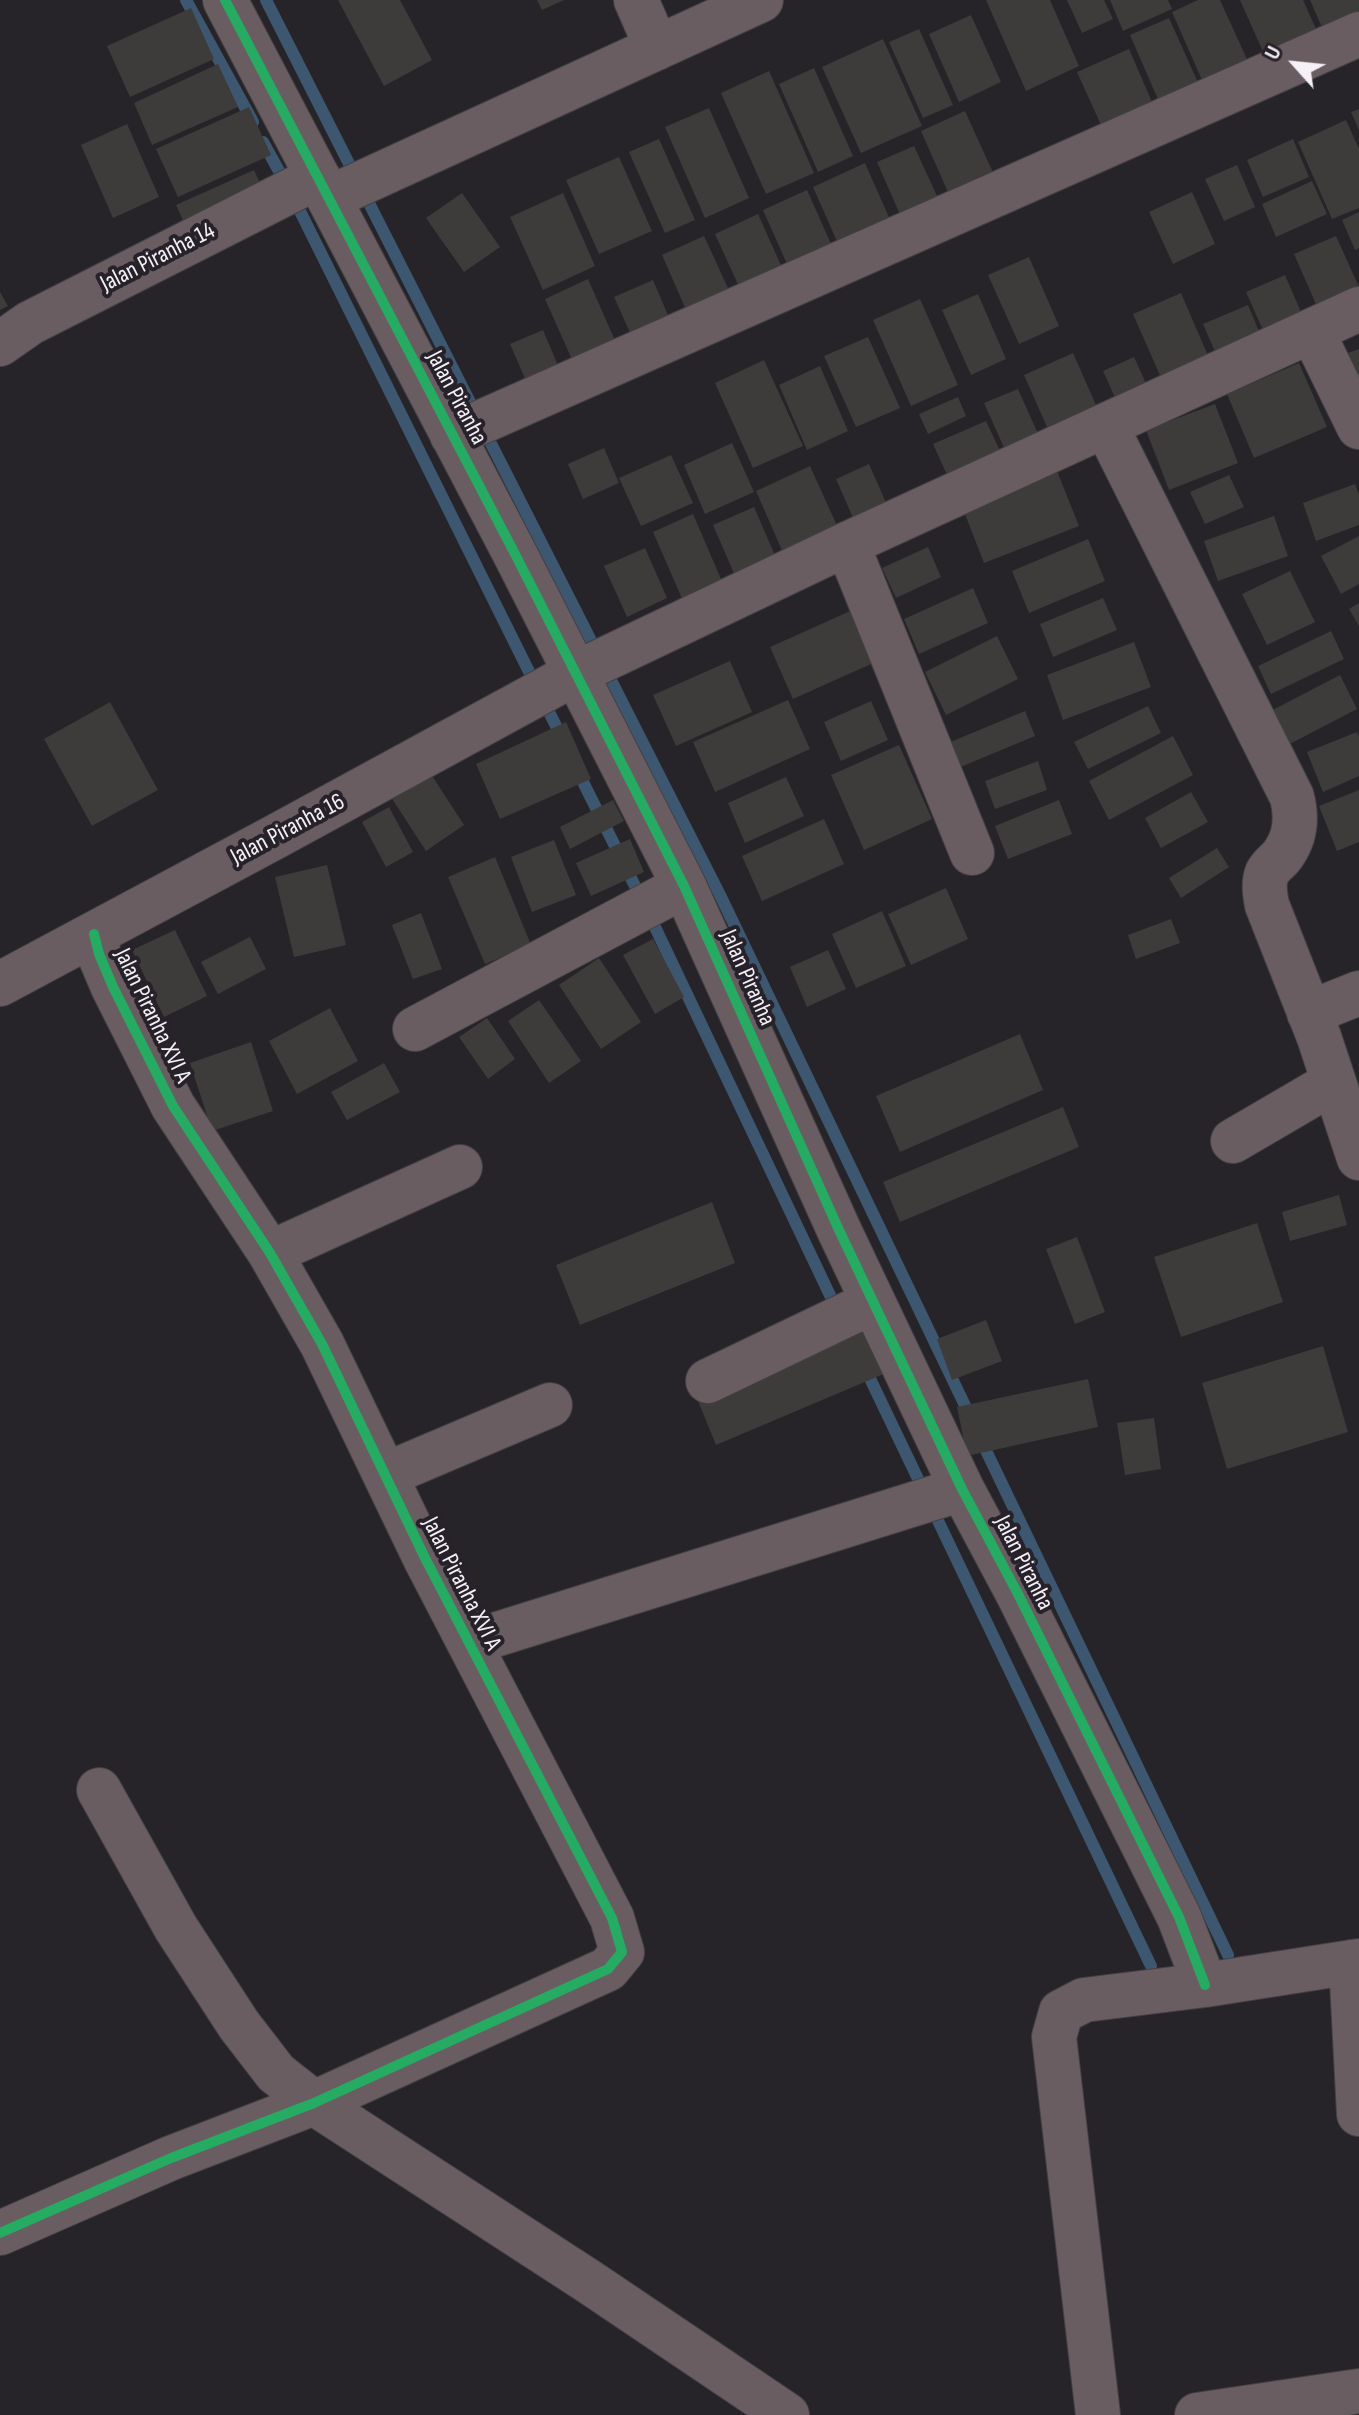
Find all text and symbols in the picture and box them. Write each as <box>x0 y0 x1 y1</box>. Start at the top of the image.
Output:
north arrow <box>1255 24 1335 104</box>
text: U <box>1259 42 1288 64</box>
street label: Jalan Piranha 14 <box>96 217 220 299</box>
street label: Jalan Piranha <box>419 346 493 450</box>
street label: Jalan Piranha 16 <box>226 788 350 872</box>
street label: Jalan Piranha <box>713 926 781 1030</box>
street label: Jalan Piranha XVI A <box>107 944 197 1088</box>
street label: Jalan Piranha <box>987 1511 1059 1615</box>
street label: Jalan Piranha XVI A <box>415 1512 507 1656</box>

